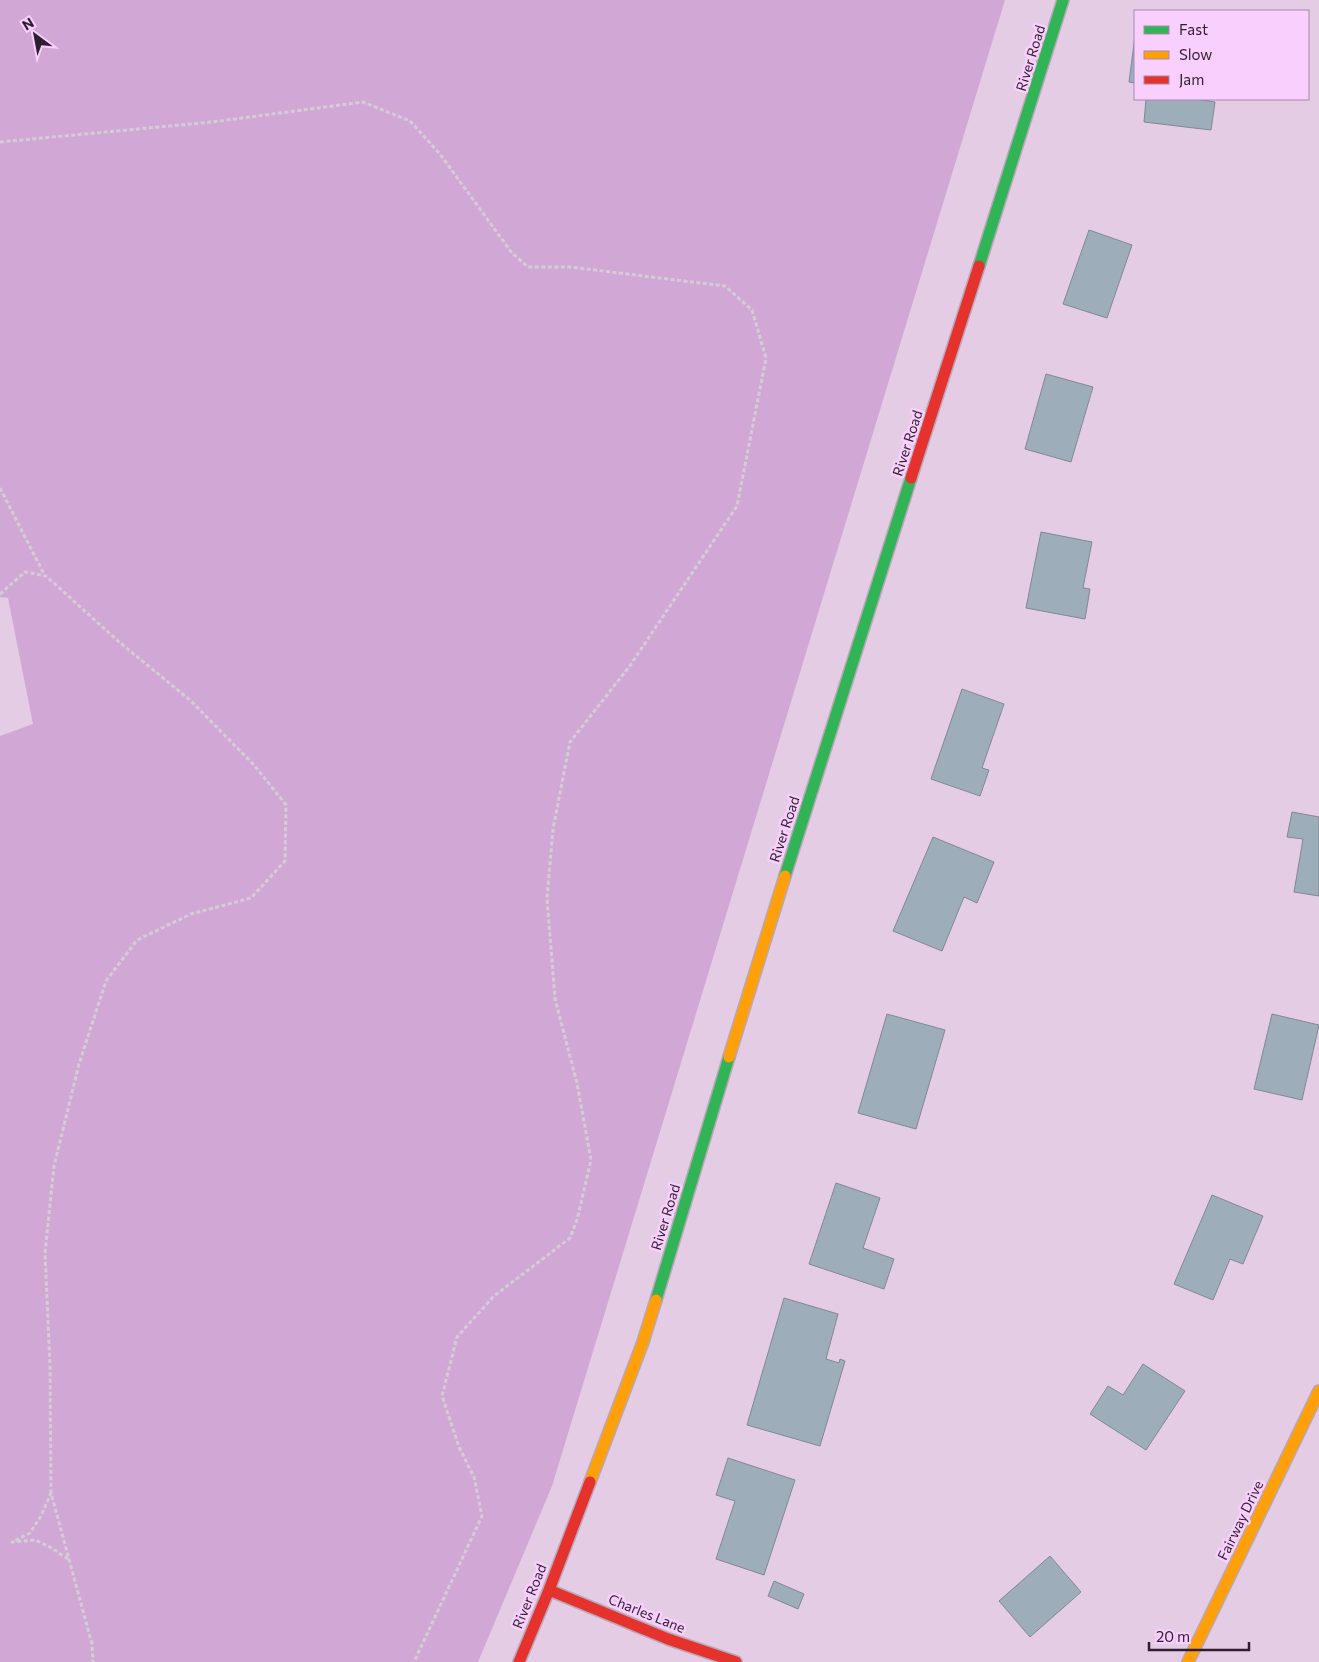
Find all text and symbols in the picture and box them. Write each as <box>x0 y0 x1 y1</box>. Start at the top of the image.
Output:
north arrow <box>10 10 60 60</box>
legend <box>1134 10 1309 100</box>
text: N <box>19 14 37 34</box>
text: Fast <box>1179 20 1208 38</box>
street label: River Road <box>1012 23 1048 93</box>
text: Slow <box>1179 45 1212 63</box>
text: Jam <box>1179 70 1204 88</box>
street label: River Road <box>888 408 926 478</box>
street label: River Road <box>765 794 803 864</box>
street label: River Road <box>647 1182 683 1252</box>
street label: Fairway Drive <box>1213 1478 1267 1562</box>
street label: River Road <box>508 1561 550 1631</box>
street label: Charles Lane <box>606 1590 688 1636</box>
scale bar <box>1149 1620 1249 1652</box>
text: 20 m <box>1156 1627 1190 1645</box>

